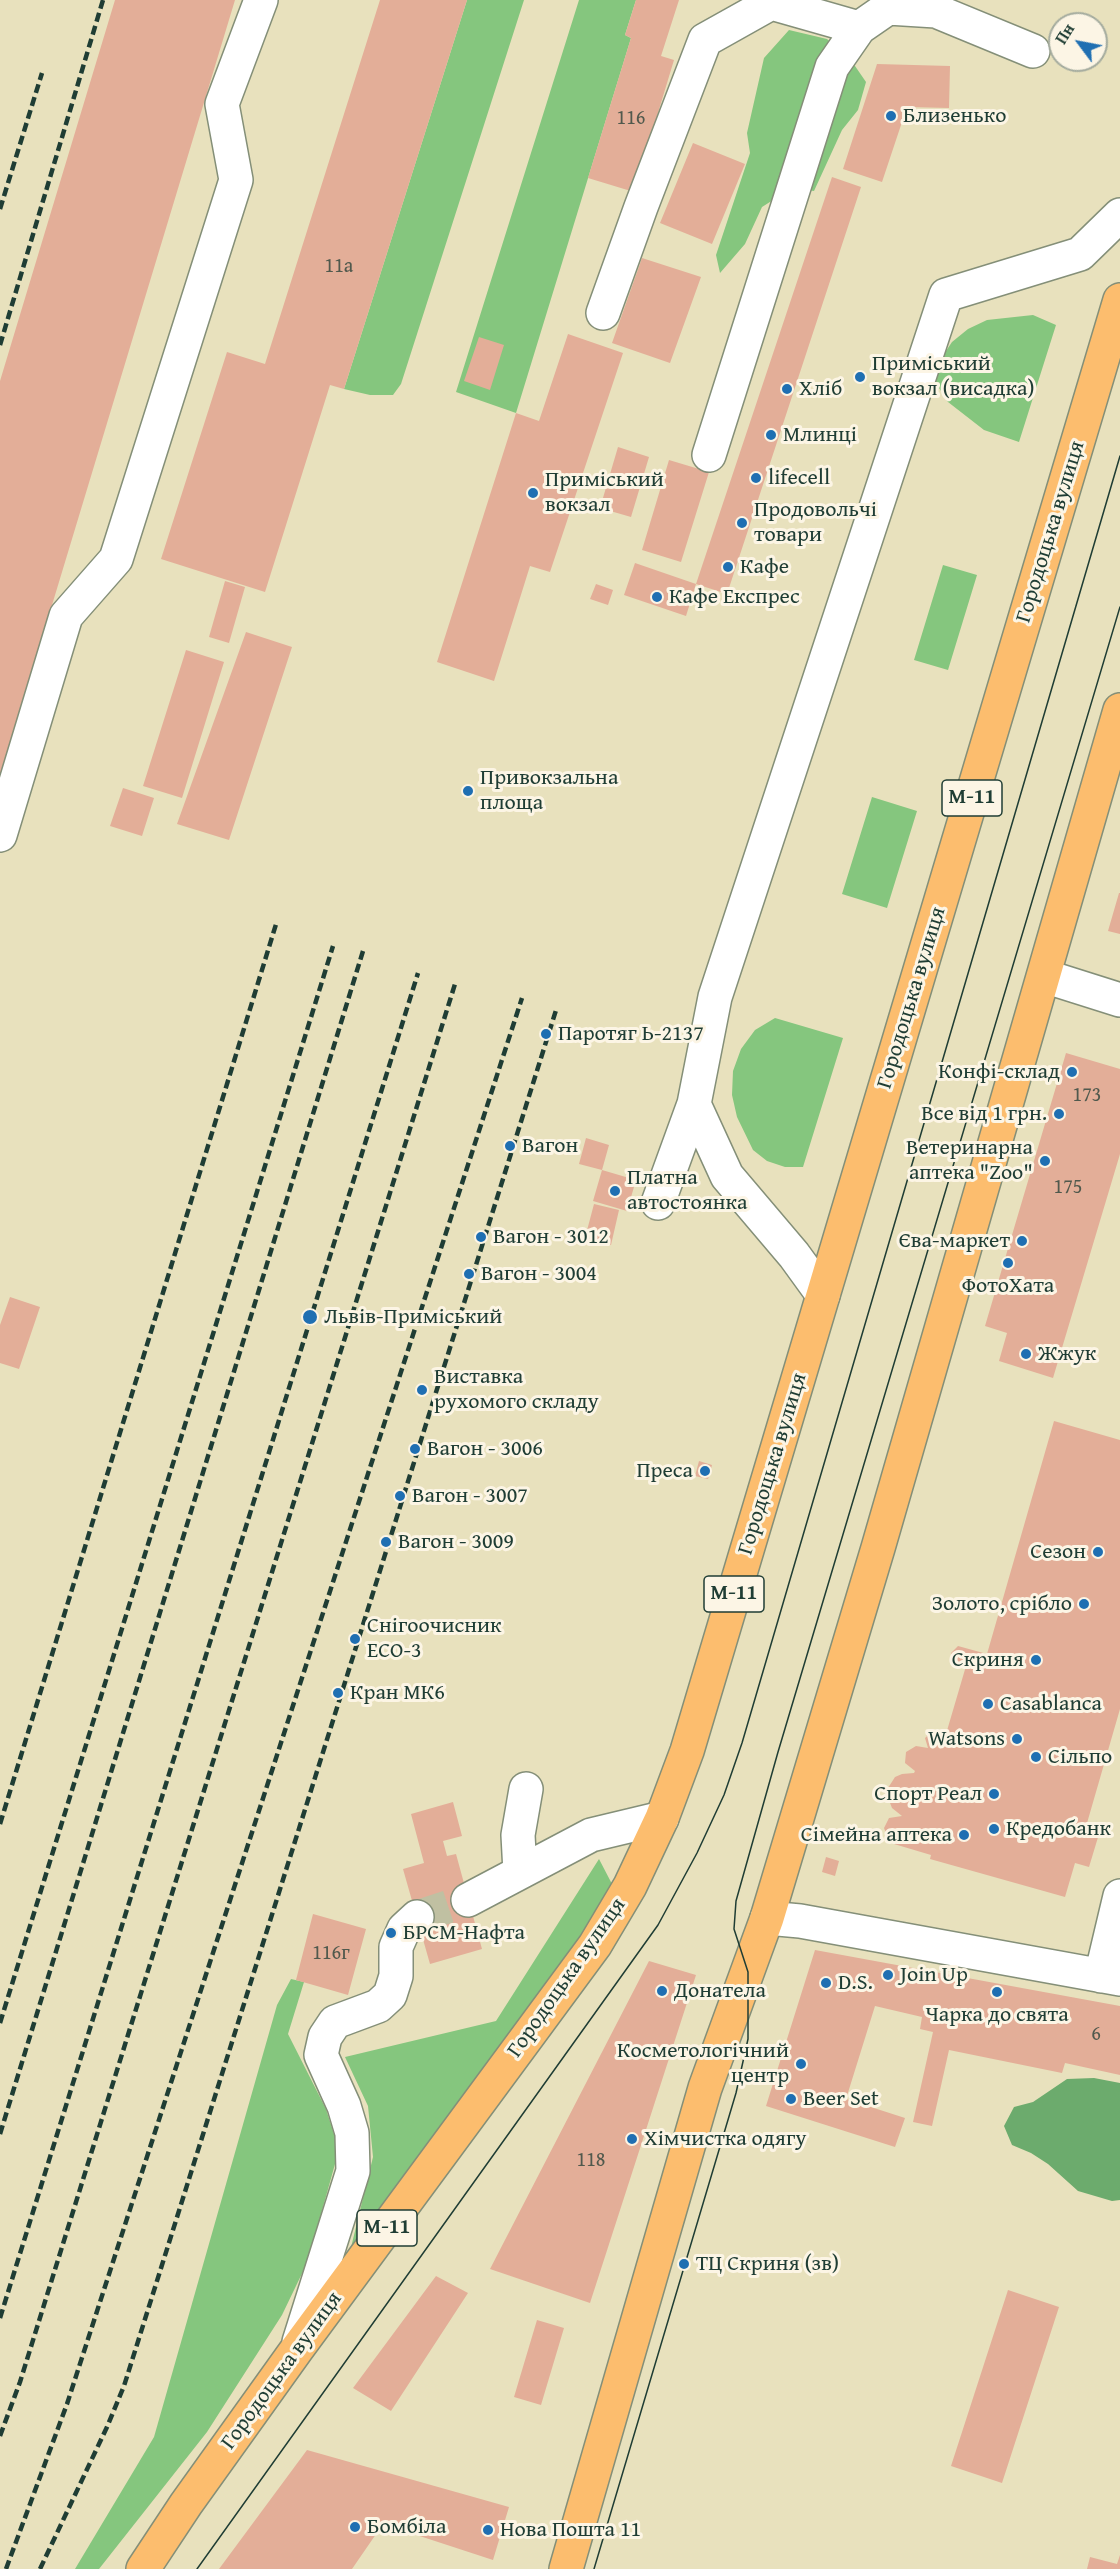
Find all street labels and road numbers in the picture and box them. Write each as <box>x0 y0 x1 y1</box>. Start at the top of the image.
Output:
street label: Городоцька вулиця <box>1011 438 1091 626</box>
road number: М-11 <box>942 780 1002 816</box>
street label: Городоцька вулиця <box>872 904 952 1092</box>
street label: Городоцька вулиця <box>733 1370 813 1558</box>
road number: М-11 <box>704 1576 764 1612</box>
street label: Городоцька вулиця <box>502 1893 632 2063</box>
road number: М-11 <box>357 2210 417 2246</box>
street label: Городоцька вулиця <box>216 2287 348 2455</box>

